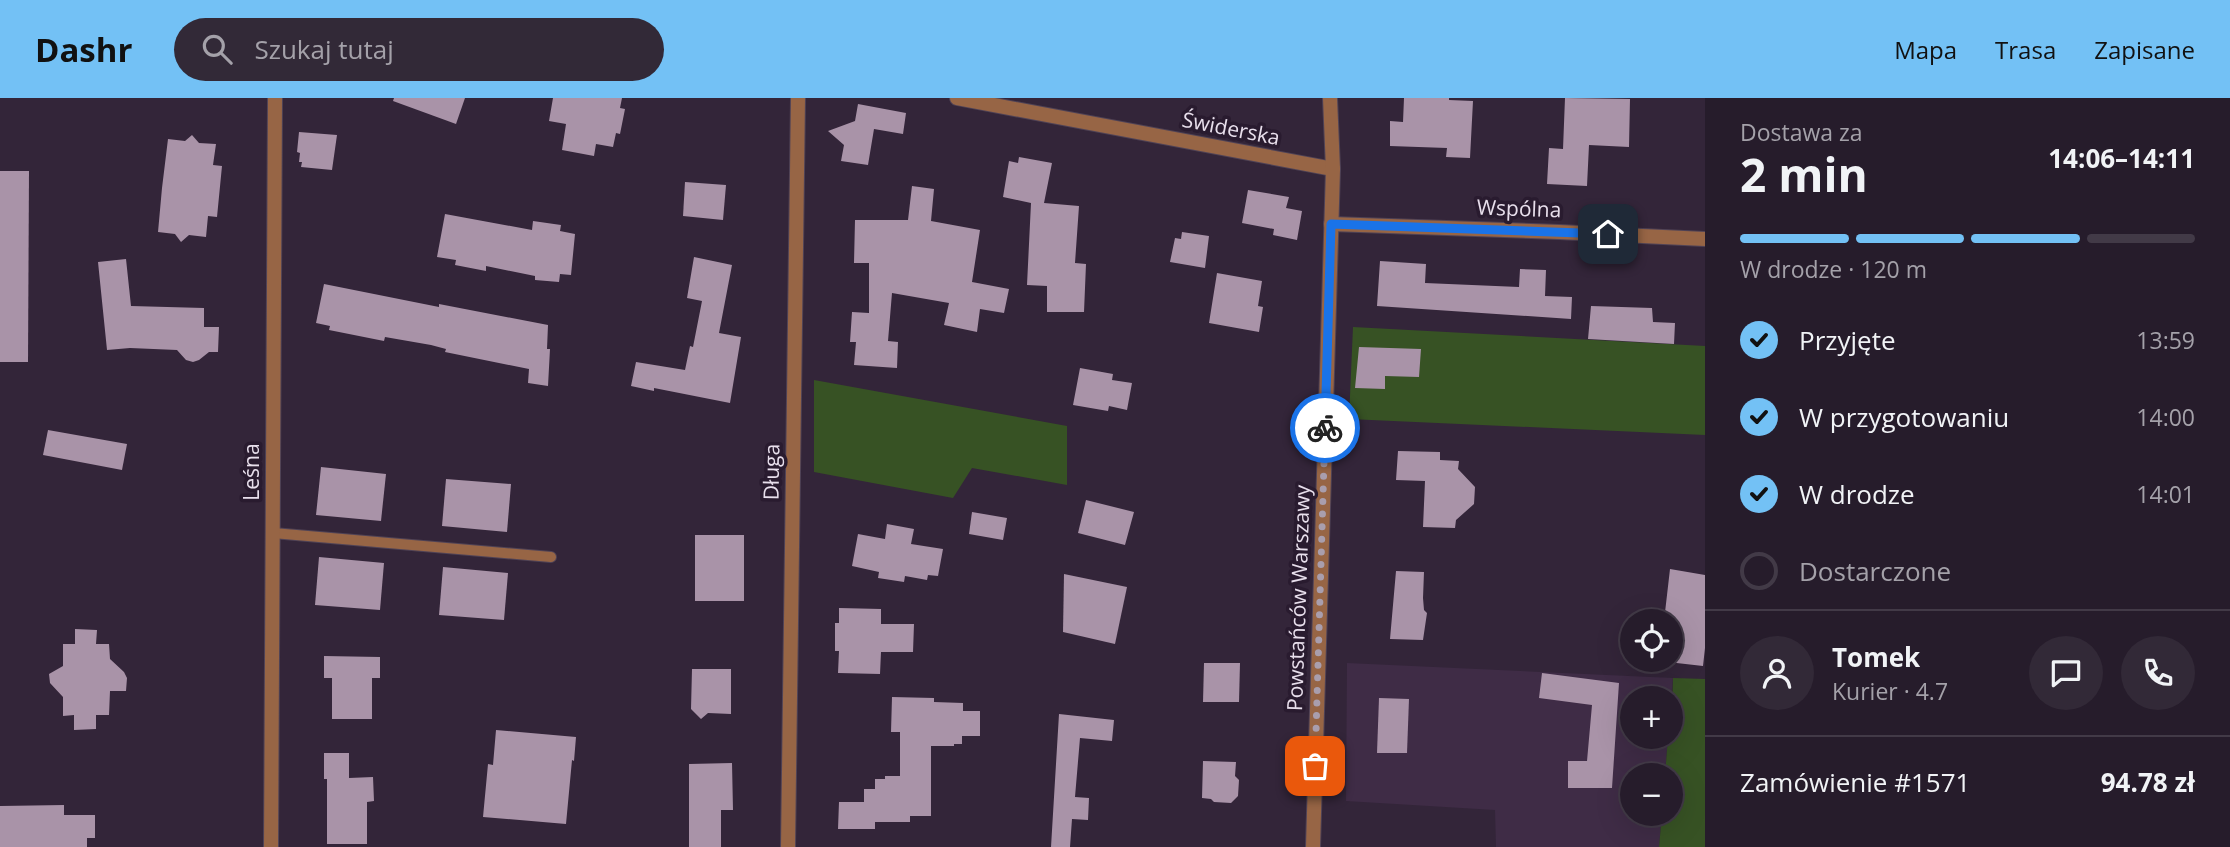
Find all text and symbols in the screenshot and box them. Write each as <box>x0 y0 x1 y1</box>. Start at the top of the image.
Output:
search box <box>174 18 664 81</box>
text: Dashr <box>35 27 132 72</box>
icon: search <box>198 30 236 68</box>
text: Szukaj tutaj <box>254 31 394 67</box>
text: Mapa <box>1894 33 1957 66</box>
text: Trasa <box>1995 33 2056 66</box>
text: Zapisane <box>2094 33 2195 66</box>
street label: Świderska <box>1180 105 1282 151</box>
text: Dostawa za <box>1740 116 1863 148</box>
text: 14:06–14:11 <box>2048 140 2195 176</box>
text: 2 min <box>1740 143 1868 205</box>
street label: Wspólna <box>1476 193 1562 223</box>
pin <box>1578 204 1638 264</box>
icon: home <box>1589 215 1627 253</box>
text: W drodze · 120 m <box>1740 253 1927 285</box>
icon: check <box>1740 321 1778 359</box>
text: Przyjęte <box>1799 322 1896 358</box>
text: 13:59 <box>2136 324 2195 356</box>
courier <box>1290 393 1360 463</box>
icon: check <box>1740 398 1778 436</box>
text: W przygotowaniu <box>1799 399 2009 435</box>
text: 14:00 <box>2136 401 2195 433</box>
icon: bike <box>1306 409 1344 447</box>
street label: Leśna <box>237 443 265 501</box>
street label: Długa <box>757 443 785 500</box>
icon: check <box>1740 475 1778 513</box>
text: W drodze <box>1799 476 1915 512</box>
text: 14:01 <box>2136 478 2195 510</box>
street label: Powstańców Warszawy <box>1280 484 1316 711</box>
text: Dostarczone <box>1799 553 1951 589</box>
map controls <box>1620 609 1683 826</box>
button: locate <box>1620 609 1683 672</box>
button: person <box>1740 636 1814 710</box>
button: chat <box>2029 636 2103 710</box>
button: phone <box>2121 636 2195 710</box>
text: Tomek <box>1832 639 1920 675</box>
text: Kurier · 4.7 <box>1832 675 1948 707</box>
button: + <box>1620 686 1683 749</box>
pin <box>1285 736 1345 796</box>
icon: bag <box>1296 747 1334 785</box>
button: − <box>1620 763 1683 826</box>
text: Zamówienie #1571 <box>1740 764 1970 800</box>
text: 94.78 zł <box>2101 764 2195 800</box>

